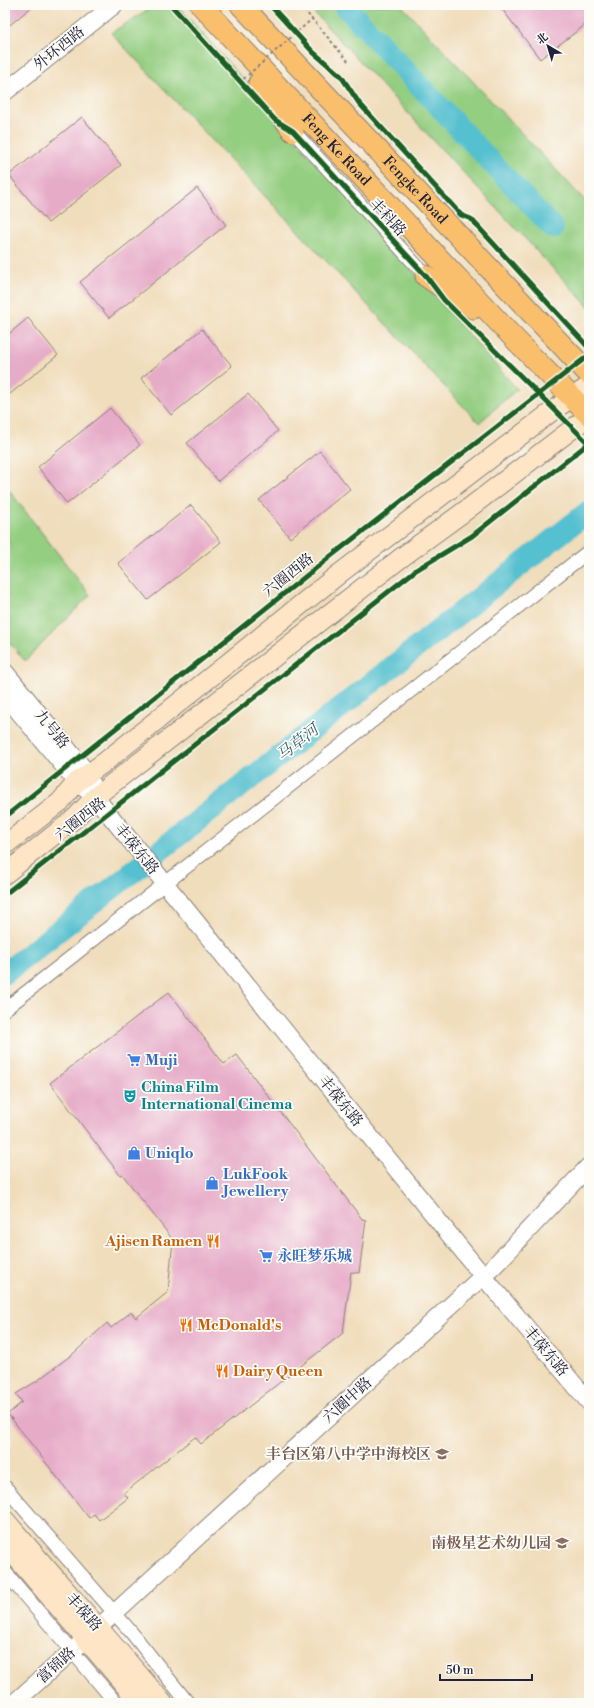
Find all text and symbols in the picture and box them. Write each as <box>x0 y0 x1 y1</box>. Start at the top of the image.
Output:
street label: 外环西路 <box>30 22 89 75</box>
north arrow <box>528 26 568 66</box>
text: 北 <box>534 30 551 48</box>
street label: Feng Ke Road <box>298 109 375 190</box>
street label: Fengke Road <box>378 152 452 228</box>
street label: 丰科路 <box>365 194 410 240</box>
street label: 六圈西路 <box>259 549 318 602</box>
street label: 九号路 <box>30 706 73 753</box>
water label: 马草河 <box>273 718 325 765</box>
street label: 六圈西路 <box>51 793 110 845</box>
street label: 丰葆东路 <box>110 820 163 879</box>
place label: Muji <box>145 1051 178 1070</box>
supermarket icon: Muji <box>126 1052 142 1068</box>
street label: 丰葆东路 <box>314 1072 367 1131</box>
place label: China Film International Cinema <box>141 1078 293 1114</box>
theatre icon: China Film International Cinema <box>122 1088 138 1104</box>
place label: Uniqlo <box>145 1144 194 1163</box>
shop icon: Uniqlo <box>126 1145 142 1161</box>
place label: LukFook Jewellery <box>221 1165 289 1201</box>
shop icon: LukFook Jewellery <box>204 1175 220 1191</box>
place label: Ajisen Ramen <box>104 1232 203 1251</box>
restaurant icon: Ajisen Ramen <box>205 1233 221 1249</box>
place label: 永旺梦乐城 <box>277 1247 352 1266</box>
supermarket icon: 永旺梦乐城 <box>258 1248 274 1264</box>
place label: McDonald's <box>197 1316 281 1335</box>
restaurant icon: McDonald's <box>178 1317 194 1333</box>
street label: 丰葆东路 <box>519 1322 572 1380</box>
place label: Dairy Queen <box>233 1362 324 1381</box>
restaurant icon: Dairy Queen <box>214 1363 230 1379</box>
street label: 六圈中路 <box>319 1373 376 1428</box>
place label: 丰台区第八中学中海校区 <box>266 1445 431 1464</box>
school or university icon: 丰台区第八中学中海校区 <box>434 1446 450 1462</box>
place label: 南极星艺术幼儿园 <box>431 1534 551 1553</box>
school or university icon: 南极星艺术幼儿园 <box>554 1535 570 1551</box>
street label: 丰葆路 <box>62 1589 106 1635</box>
street label: 富锦路 <box>33 1643 79 1687</box>
scale bar <box>440 1656 532 1682</box>
text: 50 m <box>446 1663 474 1678</box>

